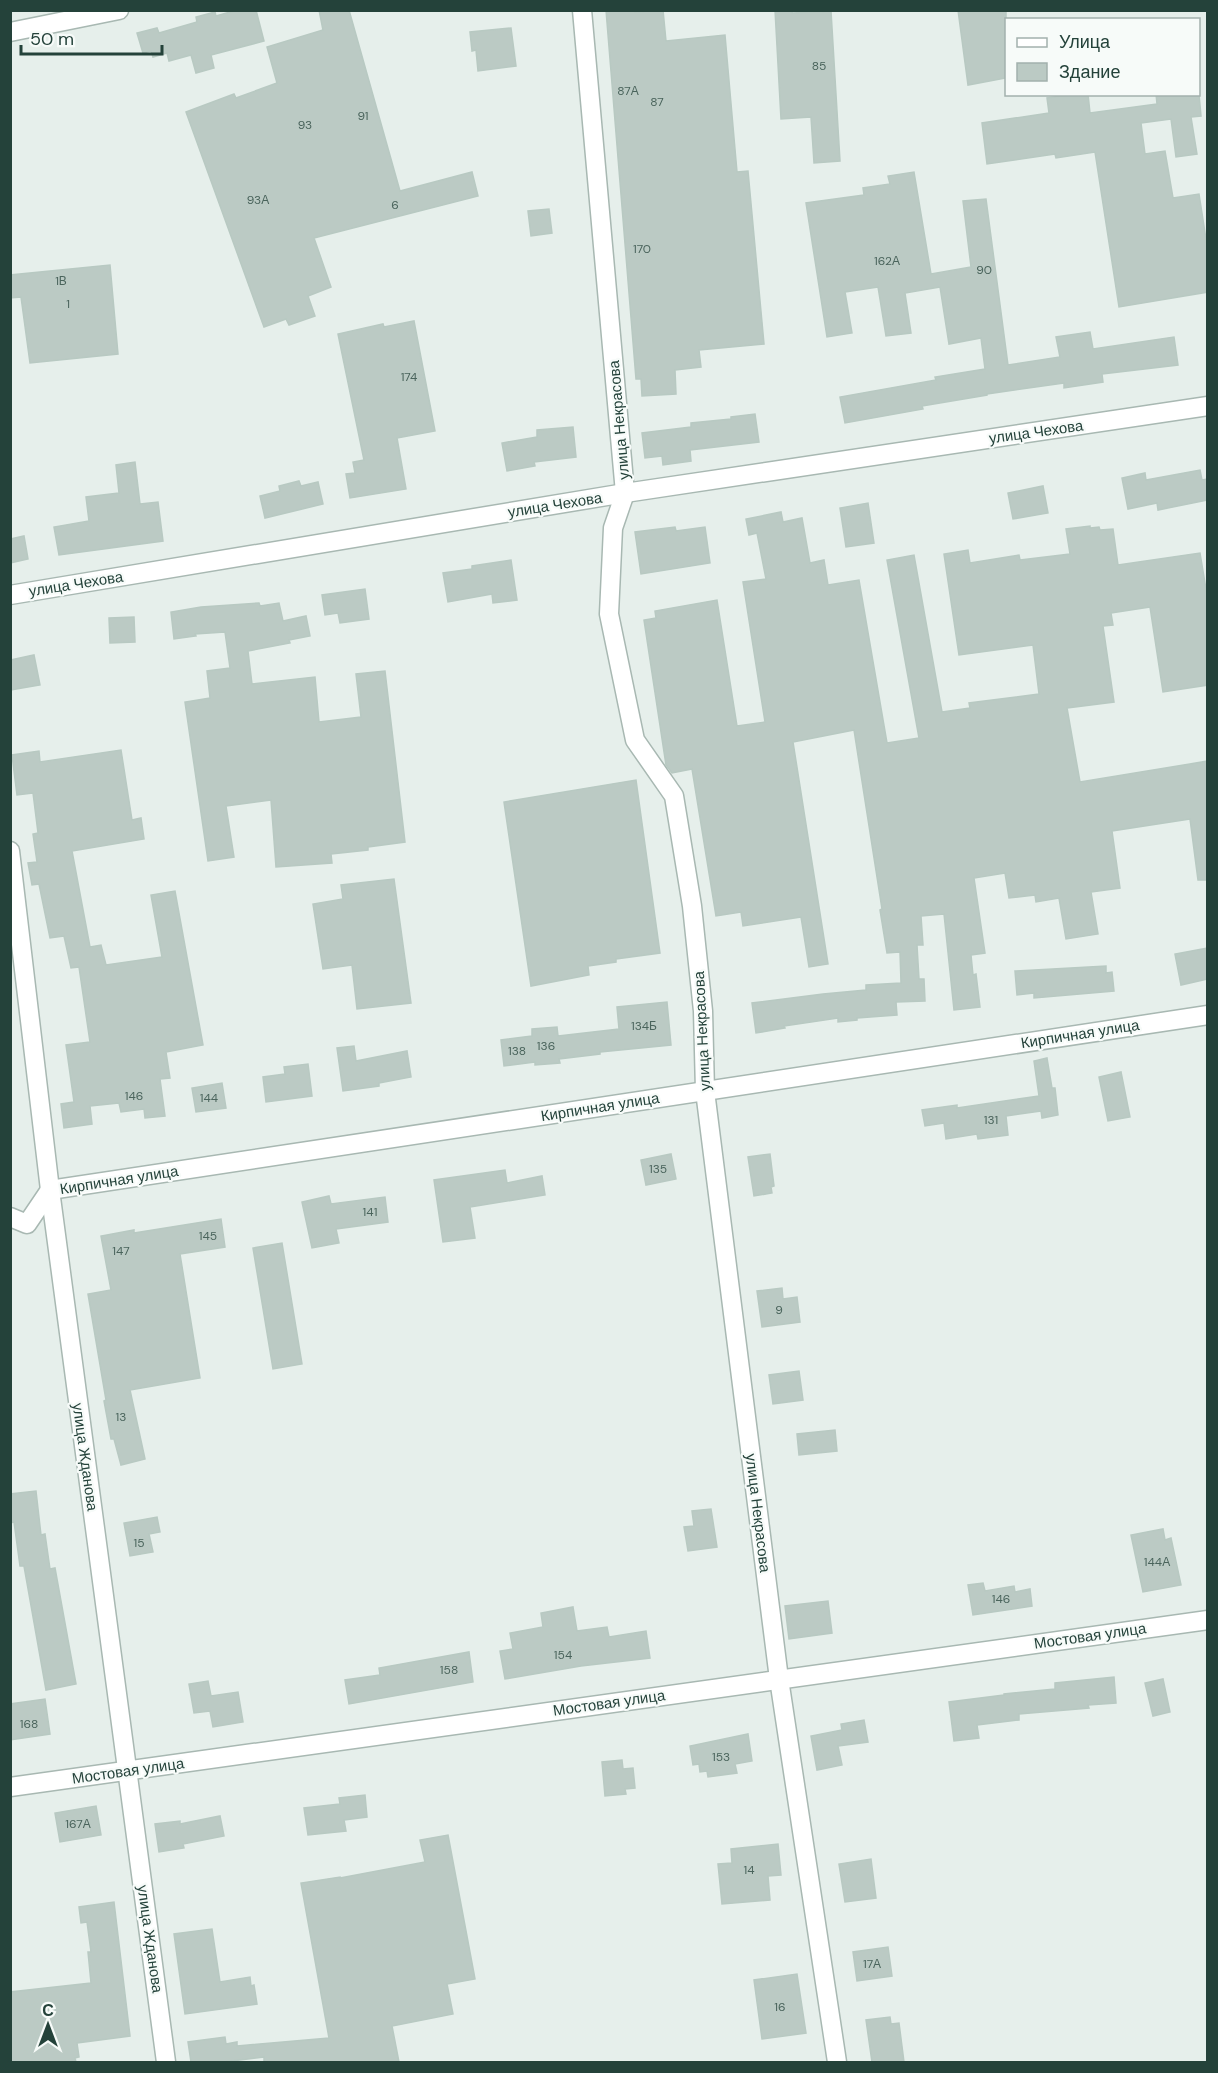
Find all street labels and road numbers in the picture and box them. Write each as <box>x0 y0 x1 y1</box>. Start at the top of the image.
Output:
street label: улица Некрасова <box>604 359 634 481</box>
street label: улица Чехова <box>988 415 1085 449</box>
street label: улица Чехова <box>506 488 604 522</box>
street label: улица Чехова <box>27 567 125 601</box>
street label: улица Некрасова <box>689 970 715 1091</box>
street label: Кирпичная улица <box>1019 1015 1141 1053</box>
street label: Кирпичная улица <box>539 1088 661 1126</box>
street label: Кирпичная улица <box>58 1161 180 1199</box>
street label: улица Жданова <box>68 1402 103 1513</box>
street label: улица Некрасова <box>741 1452 775 1574</box>
street label: Мостовая улица <box>1033 1618 1148 1654</box>
street label: Мостовая улица <box>552 1685 667 1721</box>
street label: Мостовая улица <box>71 1753 186 1789</box>
street label: улица Жданова <box>133 1884 168 1995</box>

